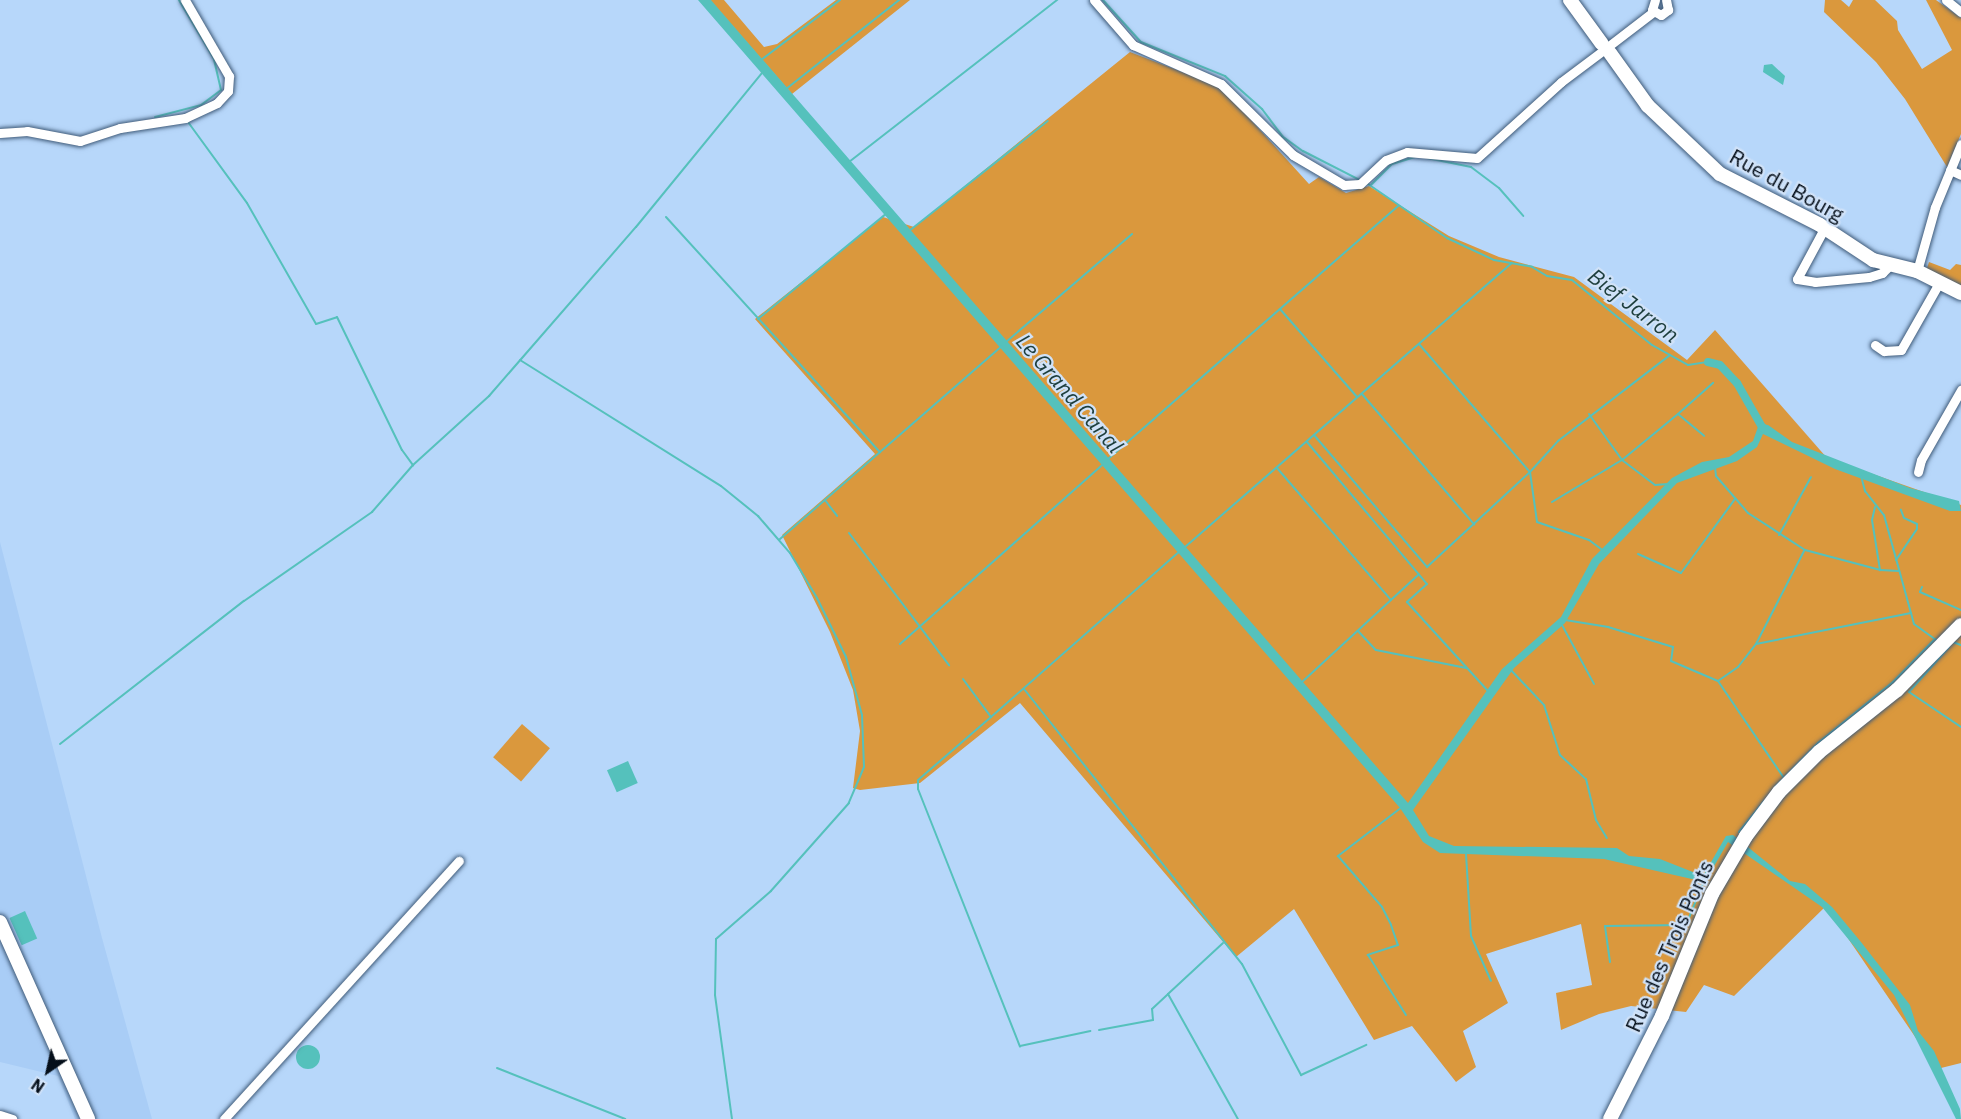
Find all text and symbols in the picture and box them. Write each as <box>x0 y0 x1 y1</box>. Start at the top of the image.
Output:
street label: Rue du Bourg <box>1726 143 1848 227</box>
water label: Bief Jarron <box>1583 262 1685 348</box>
water label: Le Grand Canal <box>1011 328 1129 458</box>
street label: Rue des Trois Ponts <box>1620 856 1718 1036</box>
north arrow <box>18 1041 78 1101</box>
text: N <box>28 1074 48 1097</box>

